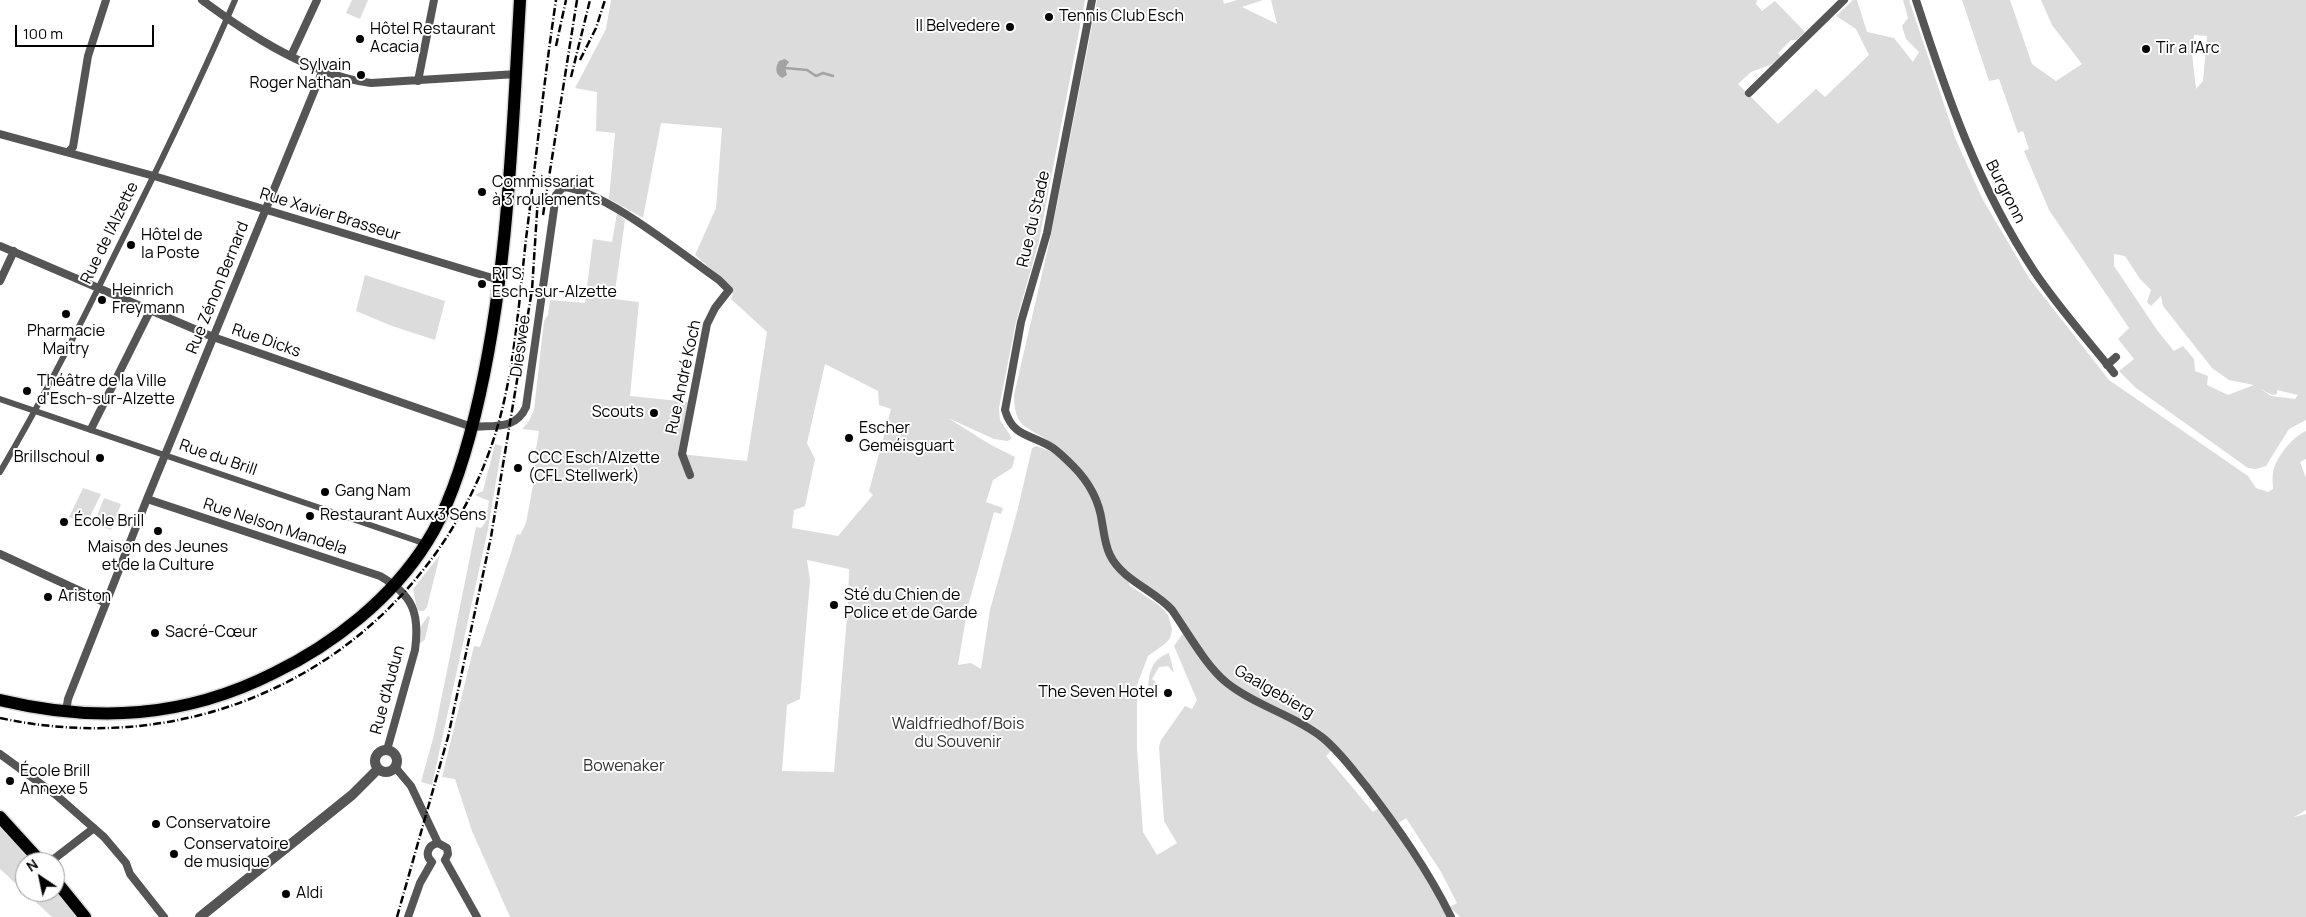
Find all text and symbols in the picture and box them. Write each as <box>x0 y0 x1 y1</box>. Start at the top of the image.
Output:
place label: Tennis Club Esch <box>1059 7 1184 27</box>
marker: Tennis Club Esch <box>1043 11 1055 23</box>
scale bar <box>18 15 156 47</box>
place label: Il Belvedere <box>915 17 1000 37</box>
place label: Hôtel Restaurant Acacia <box>370 20 496 58</box>
marker: Il Belvedere <box>1004 21 1016 33</box>
text: 100 m <box>23 23 63 44</box>
marker: Hôtel Restaurant Acacia <box>354 33 366 45</box>
place label: Tir a l'Arc <box>2156 39 2220 59</box>
marker: Tir a l'Arc <box>2140 43 2152 55</box>
place label: Sylvain Roger Nathan <box>250 56 351 94</box>
marker: Sylvain Roger Nathan <box>355 69 367 81</box>
street label: Burgronn <box>1981 157 2029 227</box>
street label: Rue du Stade <box>1014 169 1054 269</box>
place label: Commissariat à 3 roulements <box>492 173 600 211</box>
street label: Rue de l'Alzette <box>77 179 143 287</box>
street label: Rue Xavier Brasseur <box>257 184 403 246</box>
marker: Commissariat à 3 roulements <box>476 186 488 198</box>
street label: Rue Zénon Bernard <box>183 219 253 357</box>
place label: Hôtel de la Poste <box>141 226 203 264</box>
marker: Hôtel de la Poste <box>125 239 137 251</box>
place label: RTS Esch-sur-Alzette <box>492 265 617 303</box>
marker: RTS Esch-sur-Alzette <box>476 278 488 290</box>
place label: Heinrich Freymann <box>112 281 185 319</box>
marker: Heinrich Freymann <box>96 294 108 306</box>
marker: Pharmacie Maitry <box>60 308 72 320</box>
street label: Dieswee <box>507 314 535 378</box>
street label: Rue André Koch <box>663 318 705 436</box>
street label: Rue Dicks <box>229 320 303 362</box>
place label: Pharmacie Maitry <box>27 322 105 360</box>
place label: Théâtre de la Ville d'Esch-sur-Alzette <box>37 372 175 410</box>
marker: Théâtre de la Ville d'Esch-sur-Alzette <box>21 385 33 397</box>
place label: Scouts <box>592 403 644 423</box>
marker: Scouts <box>648 407 660 419</box>
place label: Escher Geméisguart <box>859 419 954 457</box>
marker: Escher Geméisguart <box>843 432 855 444</box>
street label: Rue du Brill <box>177 436 259 480</box>
place label: Brillschoul <box>14 448 90 468</box>
place label: CCC Esch/Alzette (CFL Stellwerk) <box>528 449 660 487</box>
marker: Brillschoul <box>94 452 106 464</box>
marker: CCC Esch/Alzette (CFL Stellwerk) <box>512 462 524 474</box>
place label: Gang Nam <box>335 482 411 502</box>
marker: Gang Nam <box>319 486 331 498</box>
street label: Rue Nelson Mandela <box>201 495 349 559</box>
place label: Restaurant Aux 3 Sens <box>320 506 486 526</box>
marker: Restaurant Aux 3 Sens <box>304 510 316 522</box>
place label: École Brill <box>74 512 144 532</box>
marker: École Brill <box>58 516 70 528</box>
marker: Maison des Jeunes et de la Culture <box>152 525 164 537</box>
place label: Maison des Jeunes et de la Culture <box>88 538 228 576</box>
place label: Sté du Chien de Police et de Garde <box>844 586 977 624</box>
place label: Ariston <box>58 587 111 607</box>
marker: Ariston <box>42 591 54 603</box>
marker: Sté du Chien de Police et de Garde <box>828 599 840 611</box>
place label: Sacré-Cœur <box>165 623 257 643</box>
marker: Sacré-Cœur <box>149 627 161 639</box>
street label: Rue d'Audun <box>367 643 409 737</box>
street label: Gaalgebierg <box>1231 661 1317 723</box>
place label: The Seven Hotel <box>1038 683 1158 703</box>
marker: The Seven Hotel <box>1162 687 1174 699</box>
park label: Waldfriedhof/Bois du Souvenir <box>892 715 1024 753</box>
park label: Bowenaker <box>583 757 665 777</box>
place label: École Brill Annexe 5 <box>20 762 90 800</box>
marker: École Brill Annexe 5 <box>4 775 16 787</box>
place label: Conservatoire <box>166 814 271 834</box>
marker: Conservatoire <box>150 818 162 830</box>
place label: Conservatoire de musique <box>184 835 289 873</box>
marker: Conservatoire de musique <box>168 848 180 860</box>
north arrow <box>15 852 65 902</box>
text: N <box>22 854 41 876</box>
place label: Aldi <box>296 884 323 904</box>
marker: Aldi <box>280 888 292 900</box>

